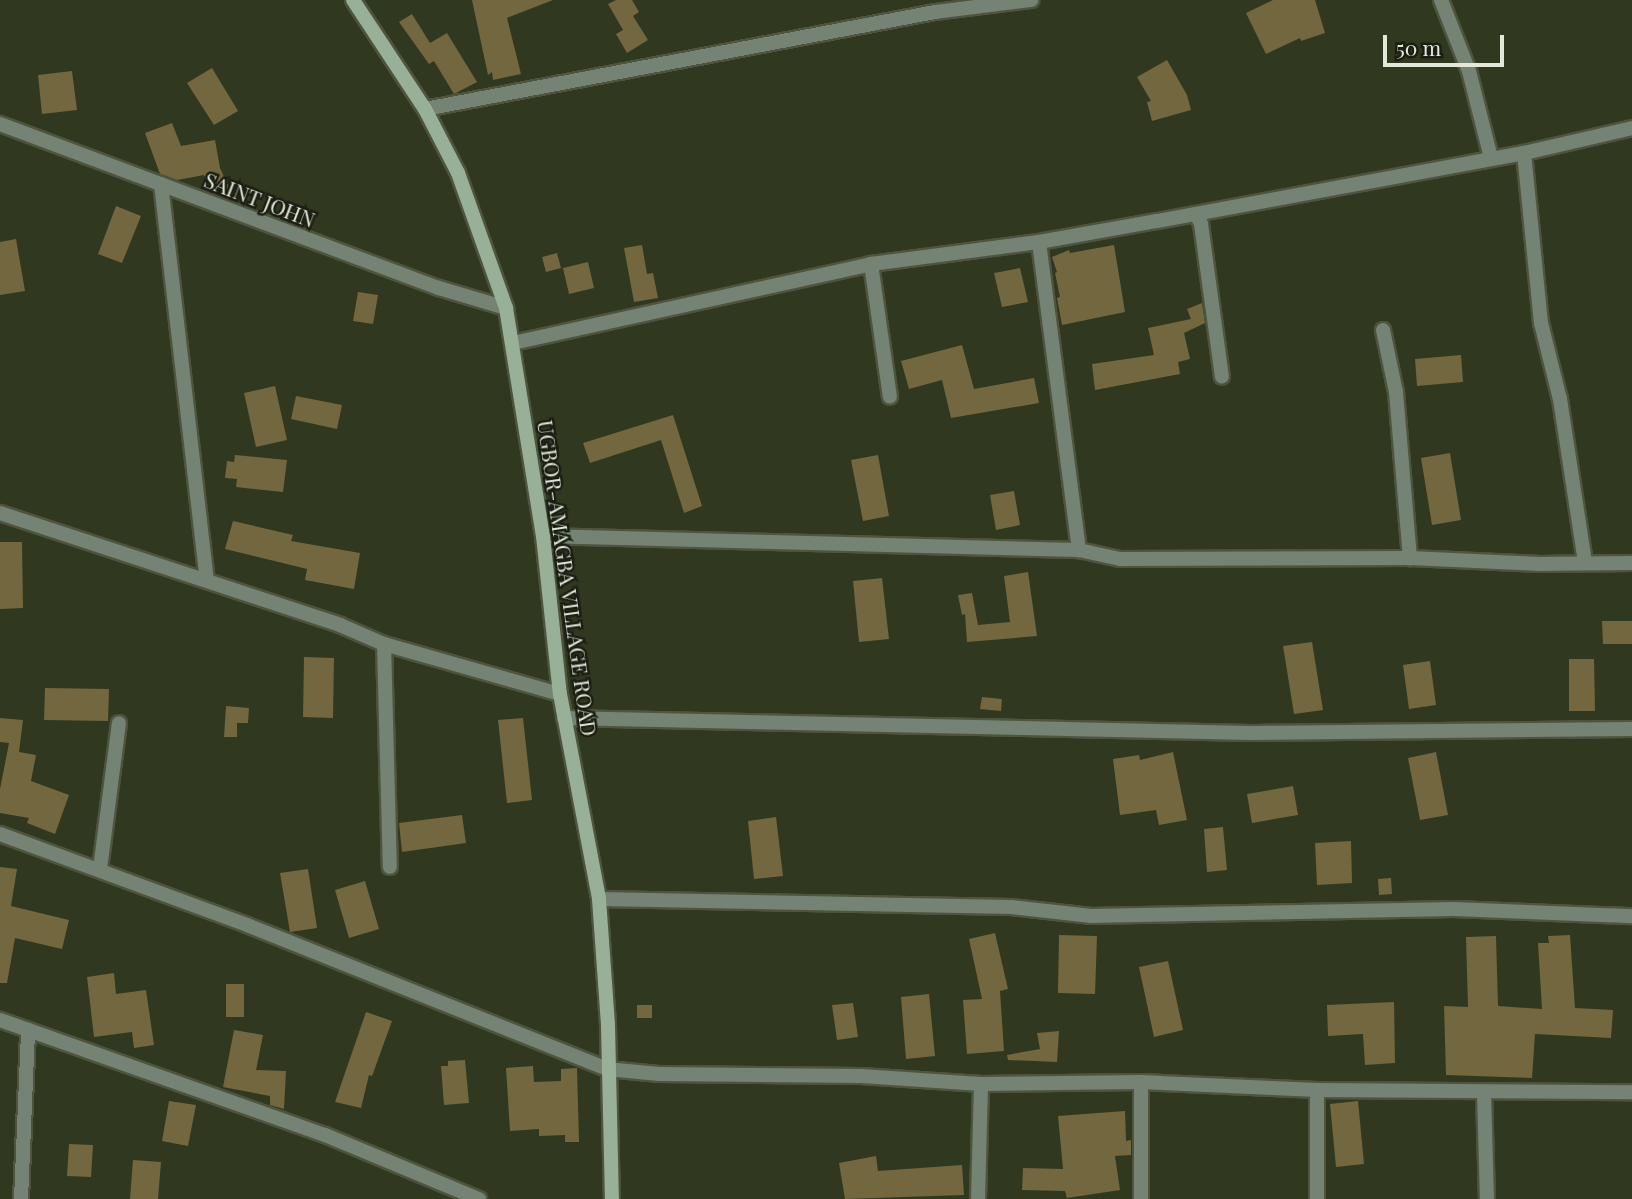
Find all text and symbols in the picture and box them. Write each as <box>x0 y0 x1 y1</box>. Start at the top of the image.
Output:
scale bar <box>1387 21 1508 65</box>
text: 50 m <box>1396 33 1441 61</box>
street label: SAINT JOHN <box>201 166 319 232</box>
street label: UGBOR-AMAGBA VILLAGE ROAD <box>533 418 603 738</box>

